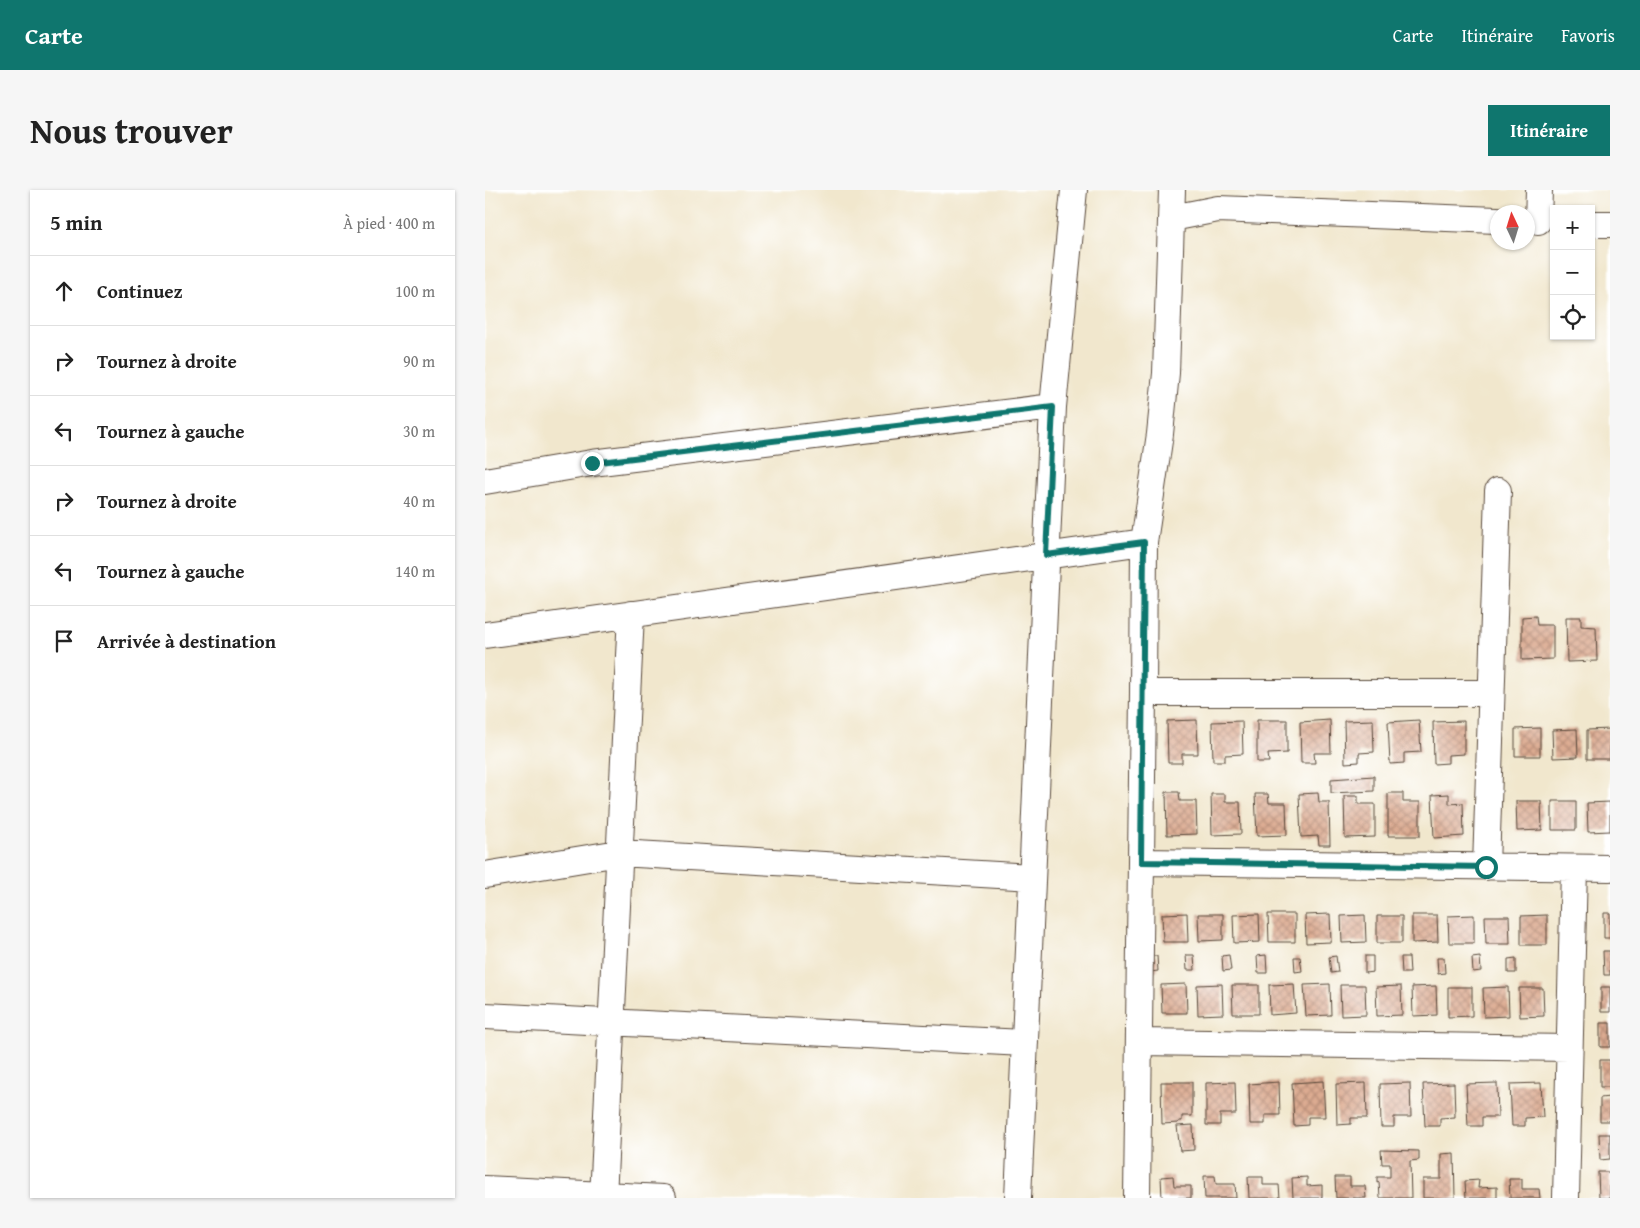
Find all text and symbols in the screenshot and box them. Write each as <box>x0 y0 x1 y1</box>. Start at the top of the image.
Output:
text: Carte <box>25 18 83 53</box>
text: Carte <box>1393 22 1433 49</box>
text: Itinéraire <box>1461 22 1533 49</box>
text: Favoris <box>1561 22 1615 49</box>
text: Nous trouver <box>30 105 233 156</box>
button: Itinéraire <box>1488 105 1610 156</box>
north arrow <box>1490 205 1535 250</box>
map controls <box>1550 205 1595 340</box>
button: + <box>1550 205 1595 250</box>
text: 5 min <box>50 207 102 238</box>
text: À pied · 400 m <box>343 211 435 235</box>
button: − <box>1550 250 1595 295</box>
icon: ahead <box>50 277 78 305</box>
text: Continuez <box>97 277 183 305</box>
text: 100 m <box>395 279 435 303</box>
button: locate <box>1550 295 1595 340</box>
icon: right <box>50 347 78 375</box>
text: Tournez à droite <box>97 347 237 375</box>
text: 90 m <box>403 349 435 373</box>
icon: left <box>50 417 78 445</box>
text: Tournez à gauche <box>97 417 245 445</box>
text: 30 m <box>403 419 435 443</box>
route end <box>581 452 604 475</box>
icon: right <box>50 487 78 515</box>
text: Tournez à droite <box>97 487 237 515</box>
text: 40 m <box>403 489 435 513</box>
icon: left <box>50 557 78 585</box>
text: Tournez à gauche <box>97 557 245 585</box>
text: 140 m <box>395 559 435 583</box>
icon: arrive <box>50 627 78 655</box>
text: Arrivée à destination <box>97 627 276 655</box>
route start <box>1475 856 1498 879</box>

